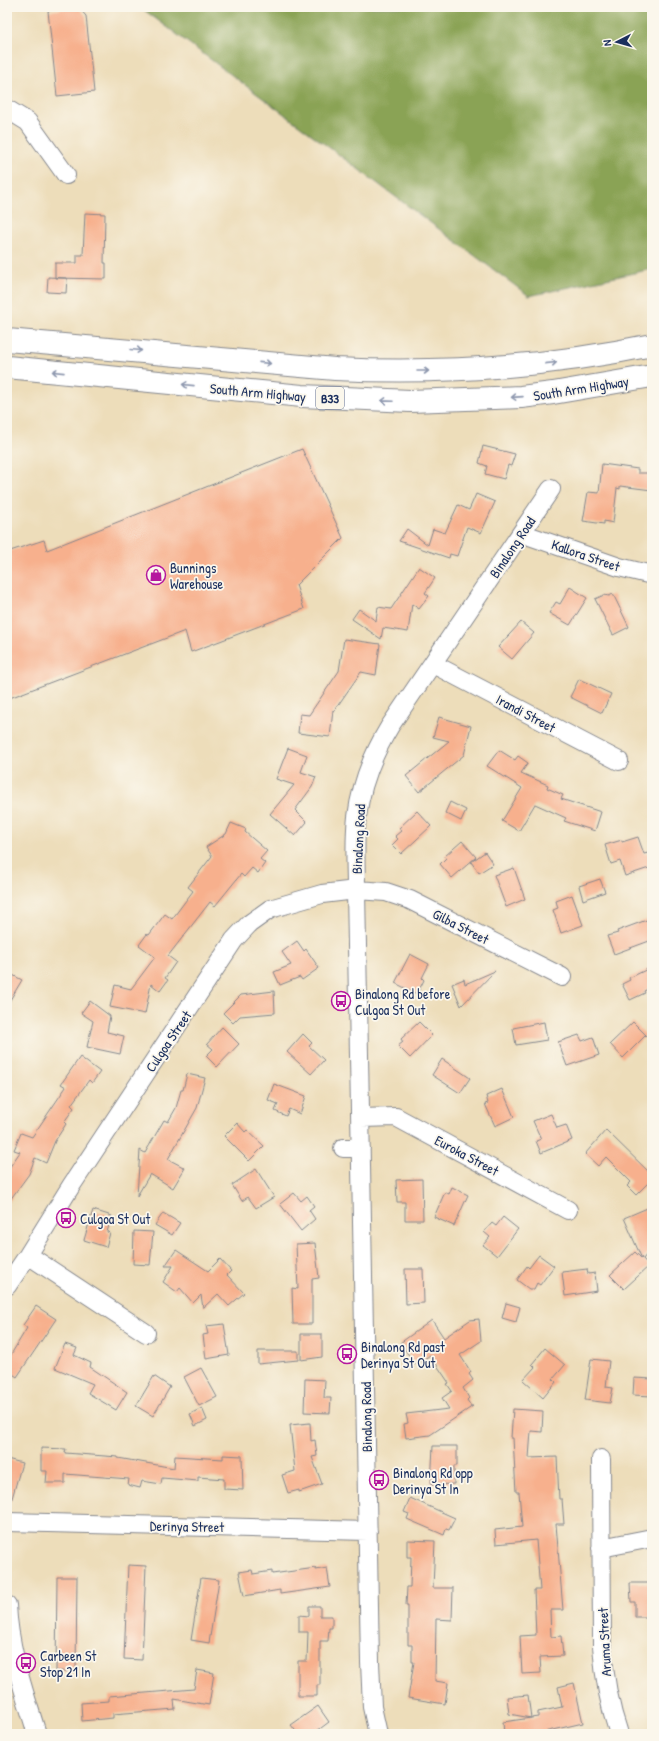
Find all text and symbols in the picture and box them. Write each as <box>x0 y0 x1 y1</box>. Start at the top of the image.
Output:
north arrow <box>597 22 637 62</box>
text: N <box>600 39 614 47</box>
one-way arrow <box>129 347 142 354</box>
one-way arrow <box>258 359 271 366</box>
one-way arrow <box>544 359 557 366</box>
one-way arrow <box>416 367 429 375</box>
one-way arrow <box>52 368 65 376</box>
street label: South Arm Highway <box>532 371 630 406</box>
street label: South Arm Highway <box>209 378 307 407</box>
one-way arrow <box>181 381 194 388</box>
road number: B33 <box>316 387 344 409</box>
one-way arrow <box>511 393 524 401</box>
one-way arrow <box>381 397 394 404</box>
street label: Binalong Road <box>485 512 541 582</box>
street label: Kallora Street <box>549 534 623 576</box>
place label: Bunnings Warehouse <box>170 558 224 593</box>
shop icon: Bunnings Warehouse <box>145 564 167 586</box>
street label: Irandi Street <box>493 689 559 737</box>
street label: Binalong Road <box>347 803 370 875</box>
street label: Gilba Street <box>430 904 492 948</box>
place label: Binalong Rd before Culgoa St Out <box>355 984 451 1020</box>
bus stop icon: Binalong Rd before Culgoa St Out <box>330 990 352 1012</box>
street label: Culgoa Street <box>141 1006 196 1076</box>
street label: Euroka Street <box>432 1130 502 1180</box>
bus stop icon: Culgoa St Out <box>55 1207 77 1229</box>
place label: Culgoa St Out <box>80 1209 150 1229</box>
place label: Binalong Rd past Derinya St Out <box>361 1337 445 1373</box>
bus stop icon: Binalong Rd past Derinya St Out <box>336 1343 358 1365</box>
street label: Binalong Road <box>356 1381 377 1452</box>
place label: Binalong Rd opp Derinya St In <box>393 1463 473 1499</box>
bus stop icon: Binalong Rd opp Derinya St In <box>368 1469 390 1491</box>
street label: Derinya Street <box>150 1516 224 1537</box>
street label: Aruma Street <box>593 1607 615 1677</box>
place label: Carbeen St Stop 21 In <box>40 1646 96 1682</box>
bus stop icon: Carbeen St Stop 21 In <box>15 1652 37 1674</box>

